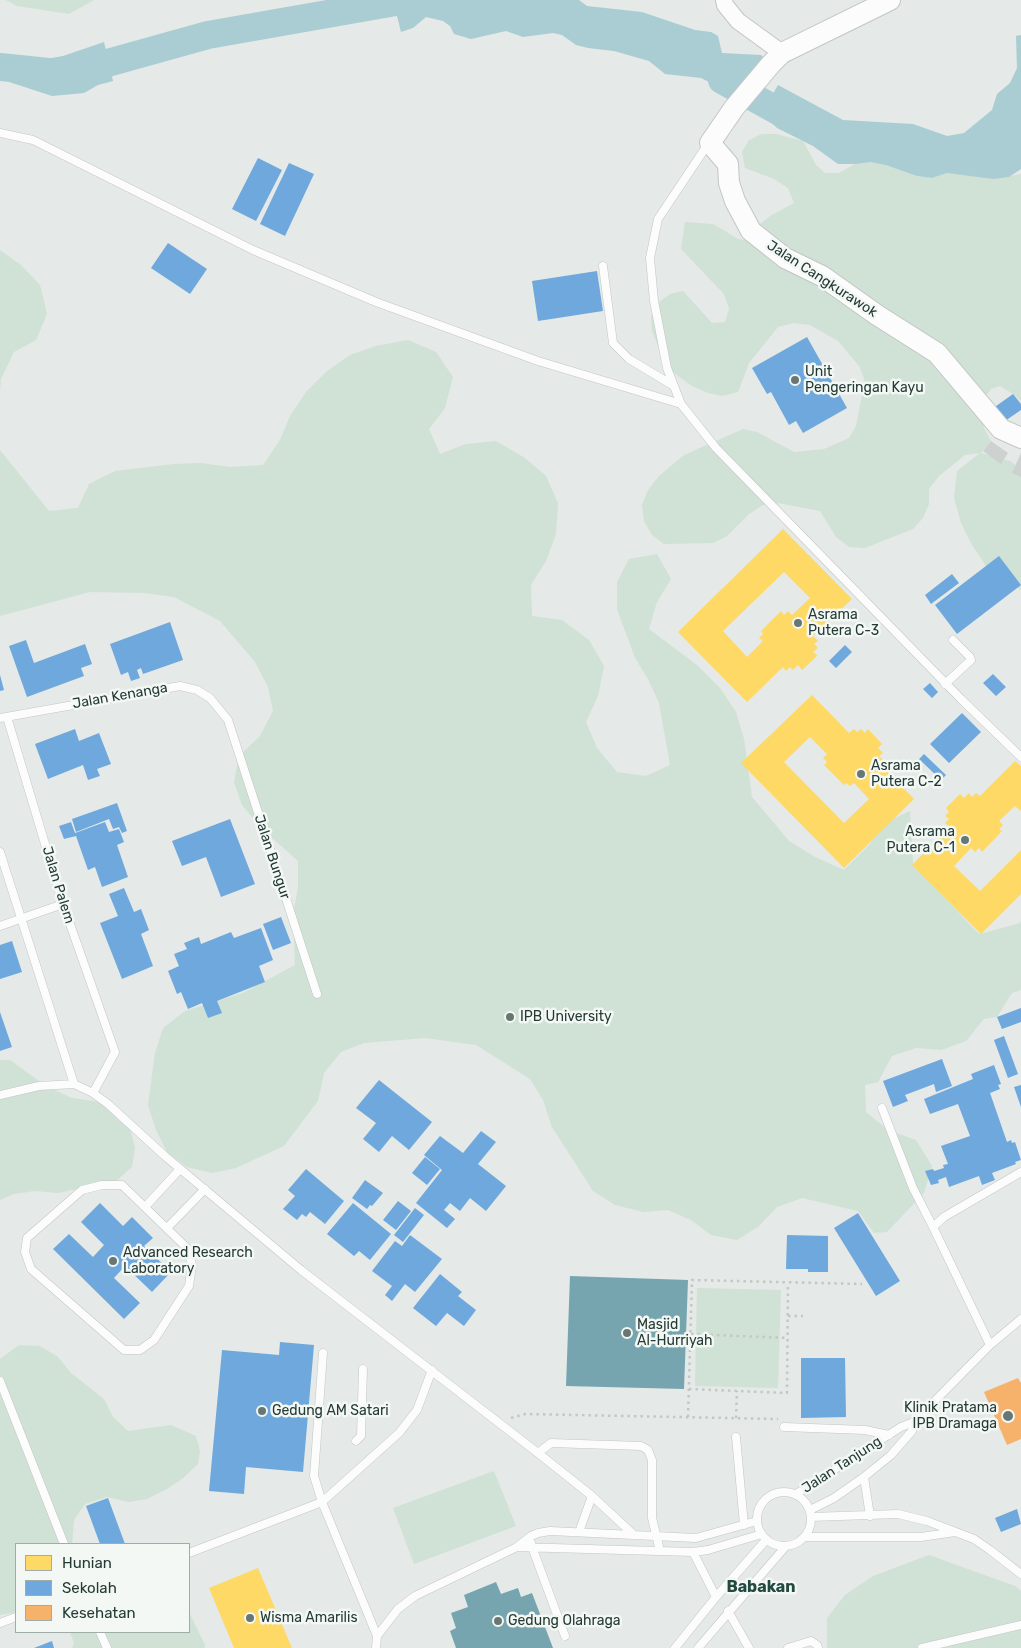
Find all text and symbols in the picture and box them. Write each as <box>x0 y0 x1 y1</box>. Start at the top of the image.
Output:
street label: Jalan Cangkurawok <box>764 237 880 321</box>
place label: Unit Pengeringan Kayu <box>805 364 924 397</box>
marker: Unit Pengeringan Kayu <box>789 374 801 386</box>
place label: Asrama Putera C-3 <box>808 607 879 640</box>
marker: Asrama Putera C-3 <box>792 617 804 629</box>
street label: Jalan Kenanga <box>71 679 169 713</box>
place label: Asrama Putera C-2 <box>871 758 942 790</box>
marker: Asrama Putera C-2 <box>855 768 867 780</box>
street label: Jalan Bungur <box>250 813 294 901</box>
place label: Asrama Putera C-1 <box>887 824 955 856</box>
marker: Asrama Putera C-1 <box>959 834 971 846</box>
street label: Jalan Palem <box>38 844 78 926</box>
place label: IPB University <box>520 1009 612 1025</box>
marker: IPB University <box>504 1011 516 1023</box>
place label: Advanced Research Laboratory <box>123 1245 253 1278</box>
marker: Advanced Research Laboratory <box>107 1255 119 1267</box>
place label: Masjid Al-Hurriyah <box>637 1317 713 1350</box>
marker: Masjid Al-Hurriyah <box>621 1327 633 1339</box>
place label: Klinik Pratama IPB Dramaga <box>904 1400 997 1432</box>
place label: Gedung AM Satari <box>272 1403 389 1419</box>
marker: Gedung AM Satari <box>256 1405 268 1417</box>
marker: Klinik Pratama IPB Dramaga <box>1001 1409 1015 1423</box>
street label: Jalan Tanjung <box>799 1433 885 1497</box>
legend <box>15 1543 190 1633</box>
text: Hunian <box>62 1554 112 1572</box>
district label: Babakan <box>726 1577 796 1597</box>
text: Sekolah <box>62 1579 117 1597</box>
text: Kesehatan <box>62 1604 136 1622</box>
place label: Wisma Amarilis <box>260 1610 358 1626</box>
marker: Wisma Amarilis <box>244 1612 256 1624</box>
place label: Gedung Olahraga <box>508 1613 621 1629</box>
marker: Gedung Olahraga <box>492 1615 504 1627</box>

